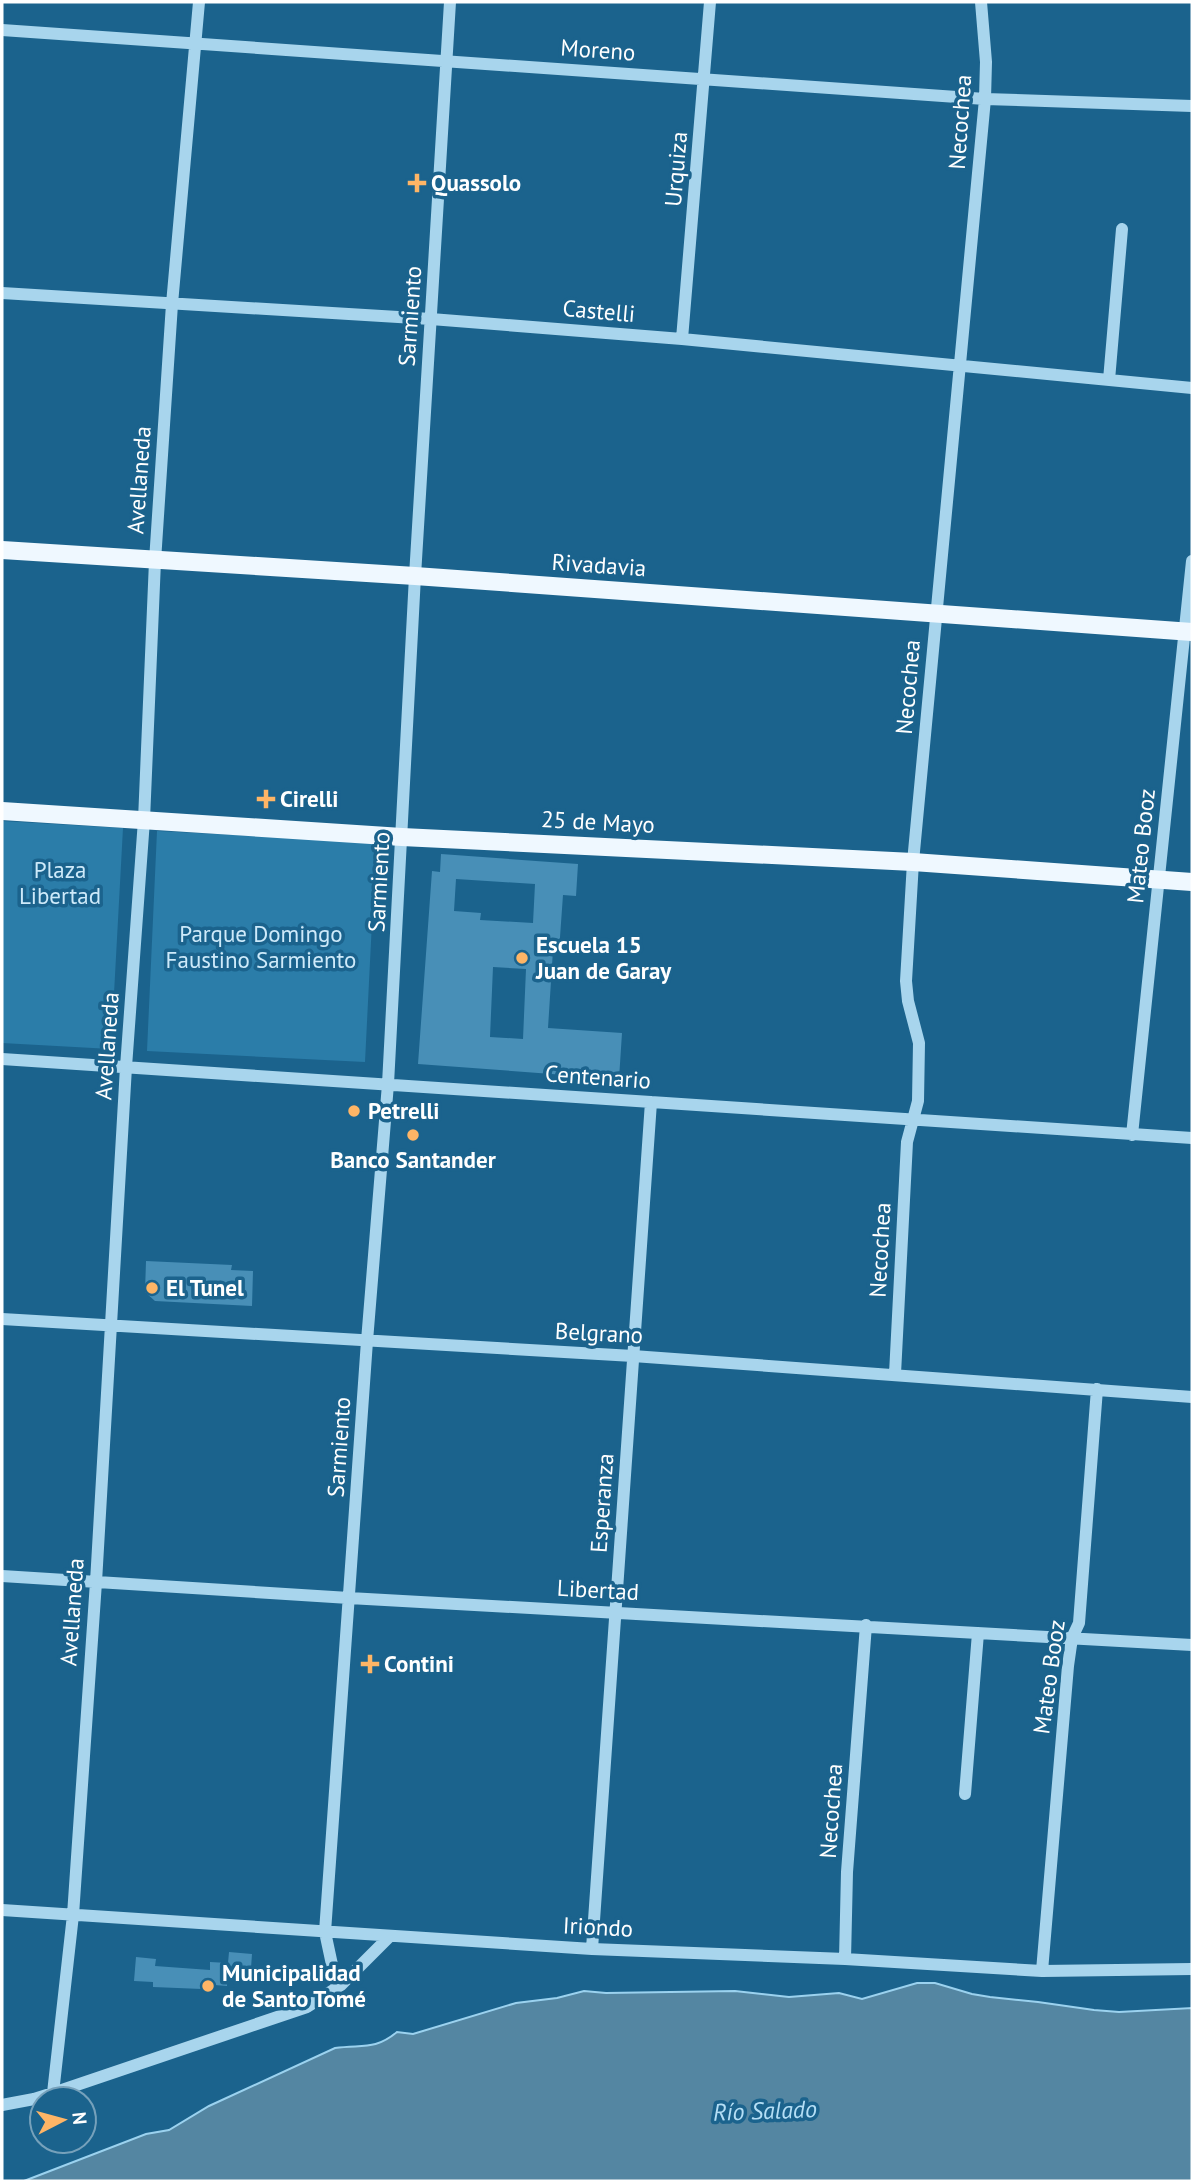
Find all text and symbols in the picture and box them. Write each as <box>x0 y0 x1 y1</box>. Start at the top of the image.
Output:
street label: Moreno <box>560 32 636 67</box>
street label: Necochea <box>942 73 977 170</box>
street label: Urquiza <box>658 130 693 208</box>
place label: Quassolo <box>431 168 521 197</box>
marker: Quassolo <box>409 175 425 191</box>
street label: Sarmiento <box>392 265 427 367</box>
street label: Castelli <box>562 293 637 328</box>
street label: Avellaneda <box>120 425 157 535</box>
street label: Rivadavia <box>551 547 647 582</box>
street label: Necochea <box>889 638 926 736</box>
place label: Cirelli <box>280 784 339 813</box>
street label: Mateo Booz <box>1120 787 1161 905</box>
marker: Cirelli <box>258 791 274 807</box>
street label: 25 de Mayo <box>540 804 656 839</box>
street label: Sarmiento <box>361 831 396 933</box>
park label: Plaza Libertad <box>19 855 101 910</box>
park label: Parque Domingo Faustino Sarmiento <box>166 919 356 974</box>
place label: Escuela 15 Juan de Garay <box>535 930 672 985</box>
marker: Escuela 15 Juan de Garay <box>514 950 530 966</box>
street label: Avellaneda <box>88 991 125 1101</box>
street label: Centenario <box>544 1058 652 1095</box>
place label: Petrelli <box>368 1096 440 1125</box>
marker: Petrelli <box>346 1103 362 1119</box>
marker: Banco Santander <box>405 1127 421 1143</box>
place label: Banco Santander <box>330 1145 497 1174</box>
street label: Necochea <box>863 1202 896 1298</box>
place label: El Tunel <box>166 1273 244 1302</box>
marker: El Tunel <box>144 1280 160 1296</box>
street label: Belgrano <box>554 1316 644 1349</box>
street label: Sarmiento <box>321 1396 356 1498</box>
street label: Esperanza <box>584 1452 619 1554</box>
street label: Avellaneda <box>53 1557 90 1667</box>
street label: Libertad <box>556 1573 640 1606</box>
street label: Mateo Booz <box>1026 1618 1071 1736</box>
place label: Contini <box>384 1649 454 1678</box>
marker: Contini <box>362 1656 378 1672</box>
street label: Necochea <box>813 1762 848 1859</box>
street label: Iriondo <box>562 1910 634 1943</box>
place label: Municipalidad de Santo Tomé <box>222 1958 366 2013</box>
marker: Municipalidad de Santo Tomé <box>200 1978 216 1994</box>
north arrow <box>28 2085 98 2155</box>
water label: Río Salado <box>712 2093 818 2128</box>
text: N <box>67 2111 92 2126</box>

